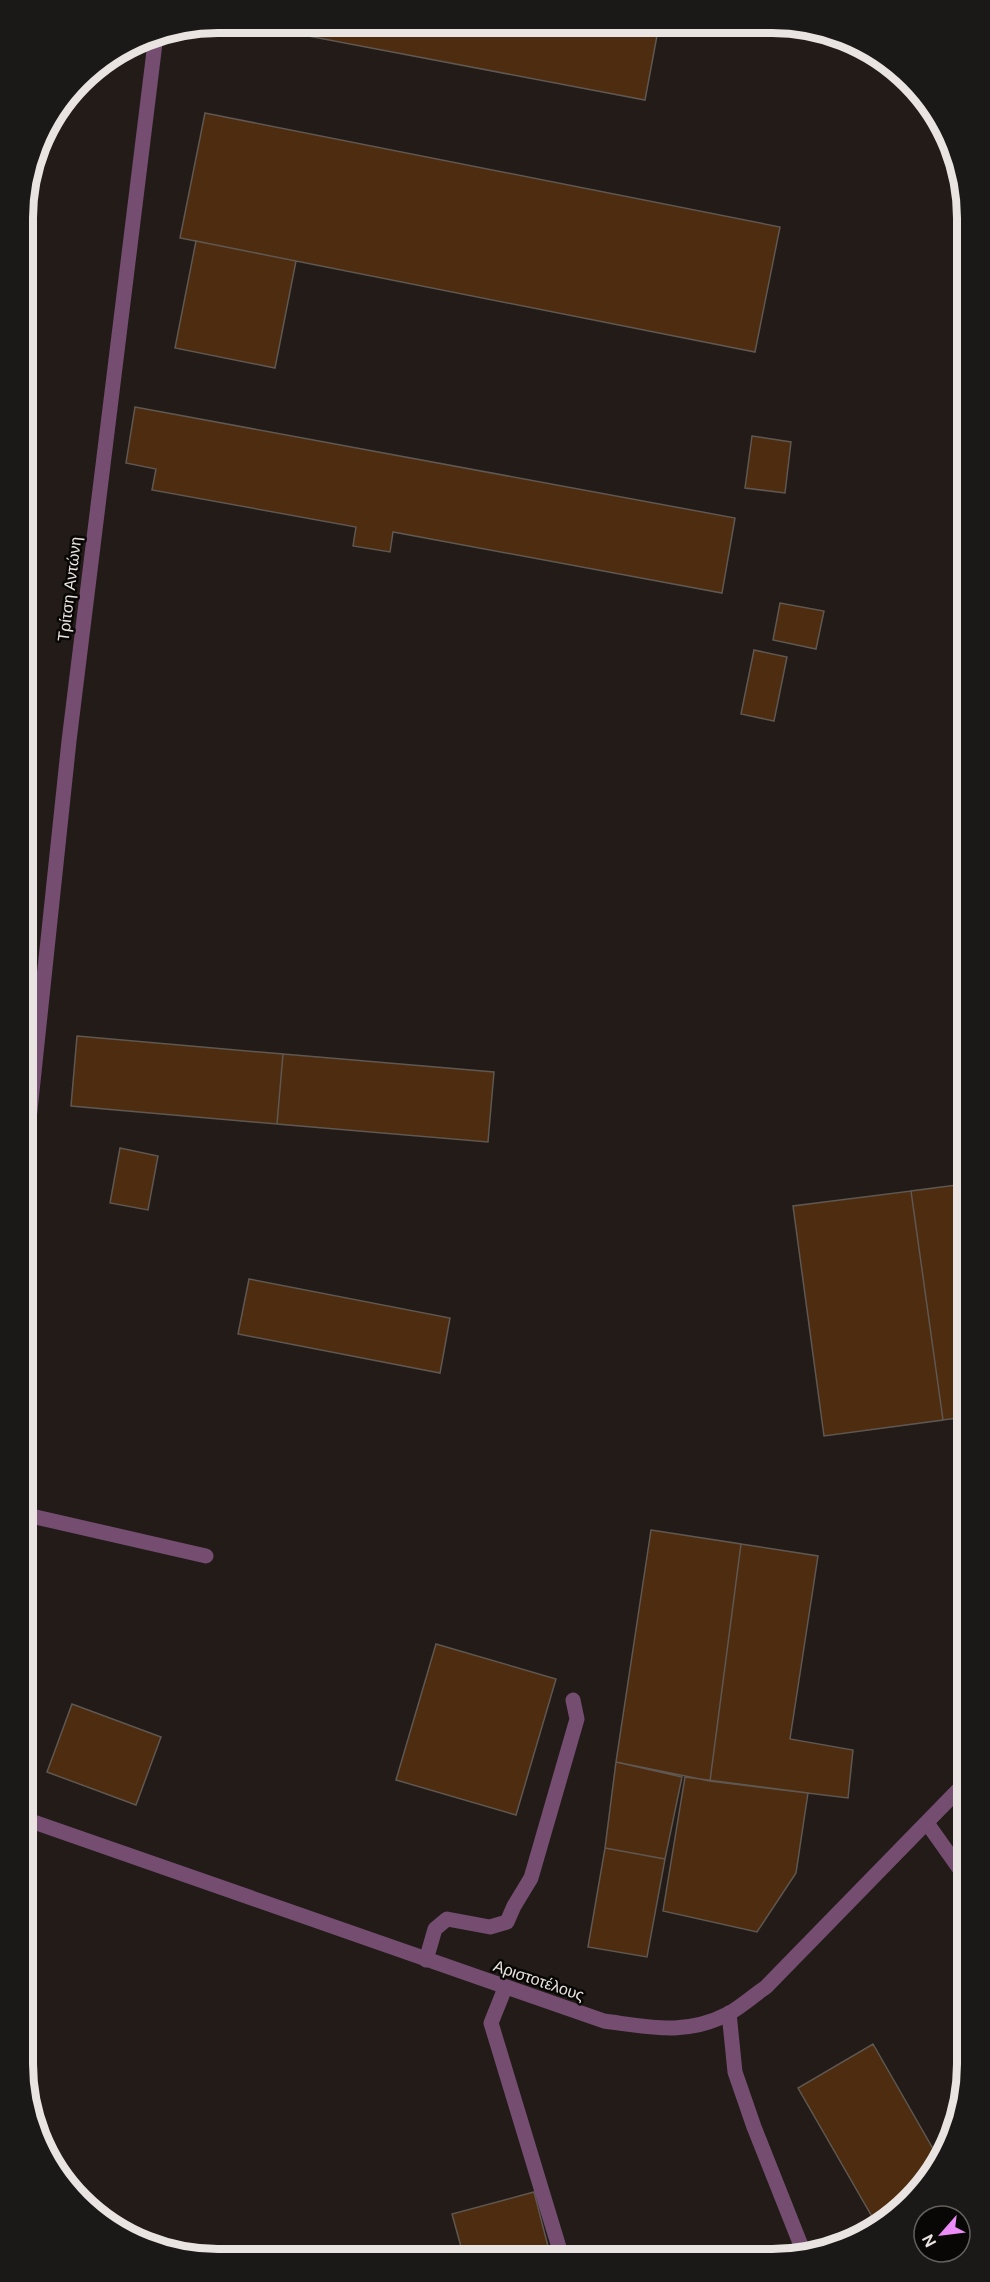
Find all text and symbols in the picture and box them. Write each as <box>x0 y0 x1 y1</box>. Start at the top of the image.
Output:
street label: Τρίτση Αντώνη <box>53 535 86 643</box>
street label: Αριστοτέλους <box>491 1955 587 2006</box>
north arrow <box>912 2204 972 2264</box>
text: N <box>917 2231 941 2251</box>

